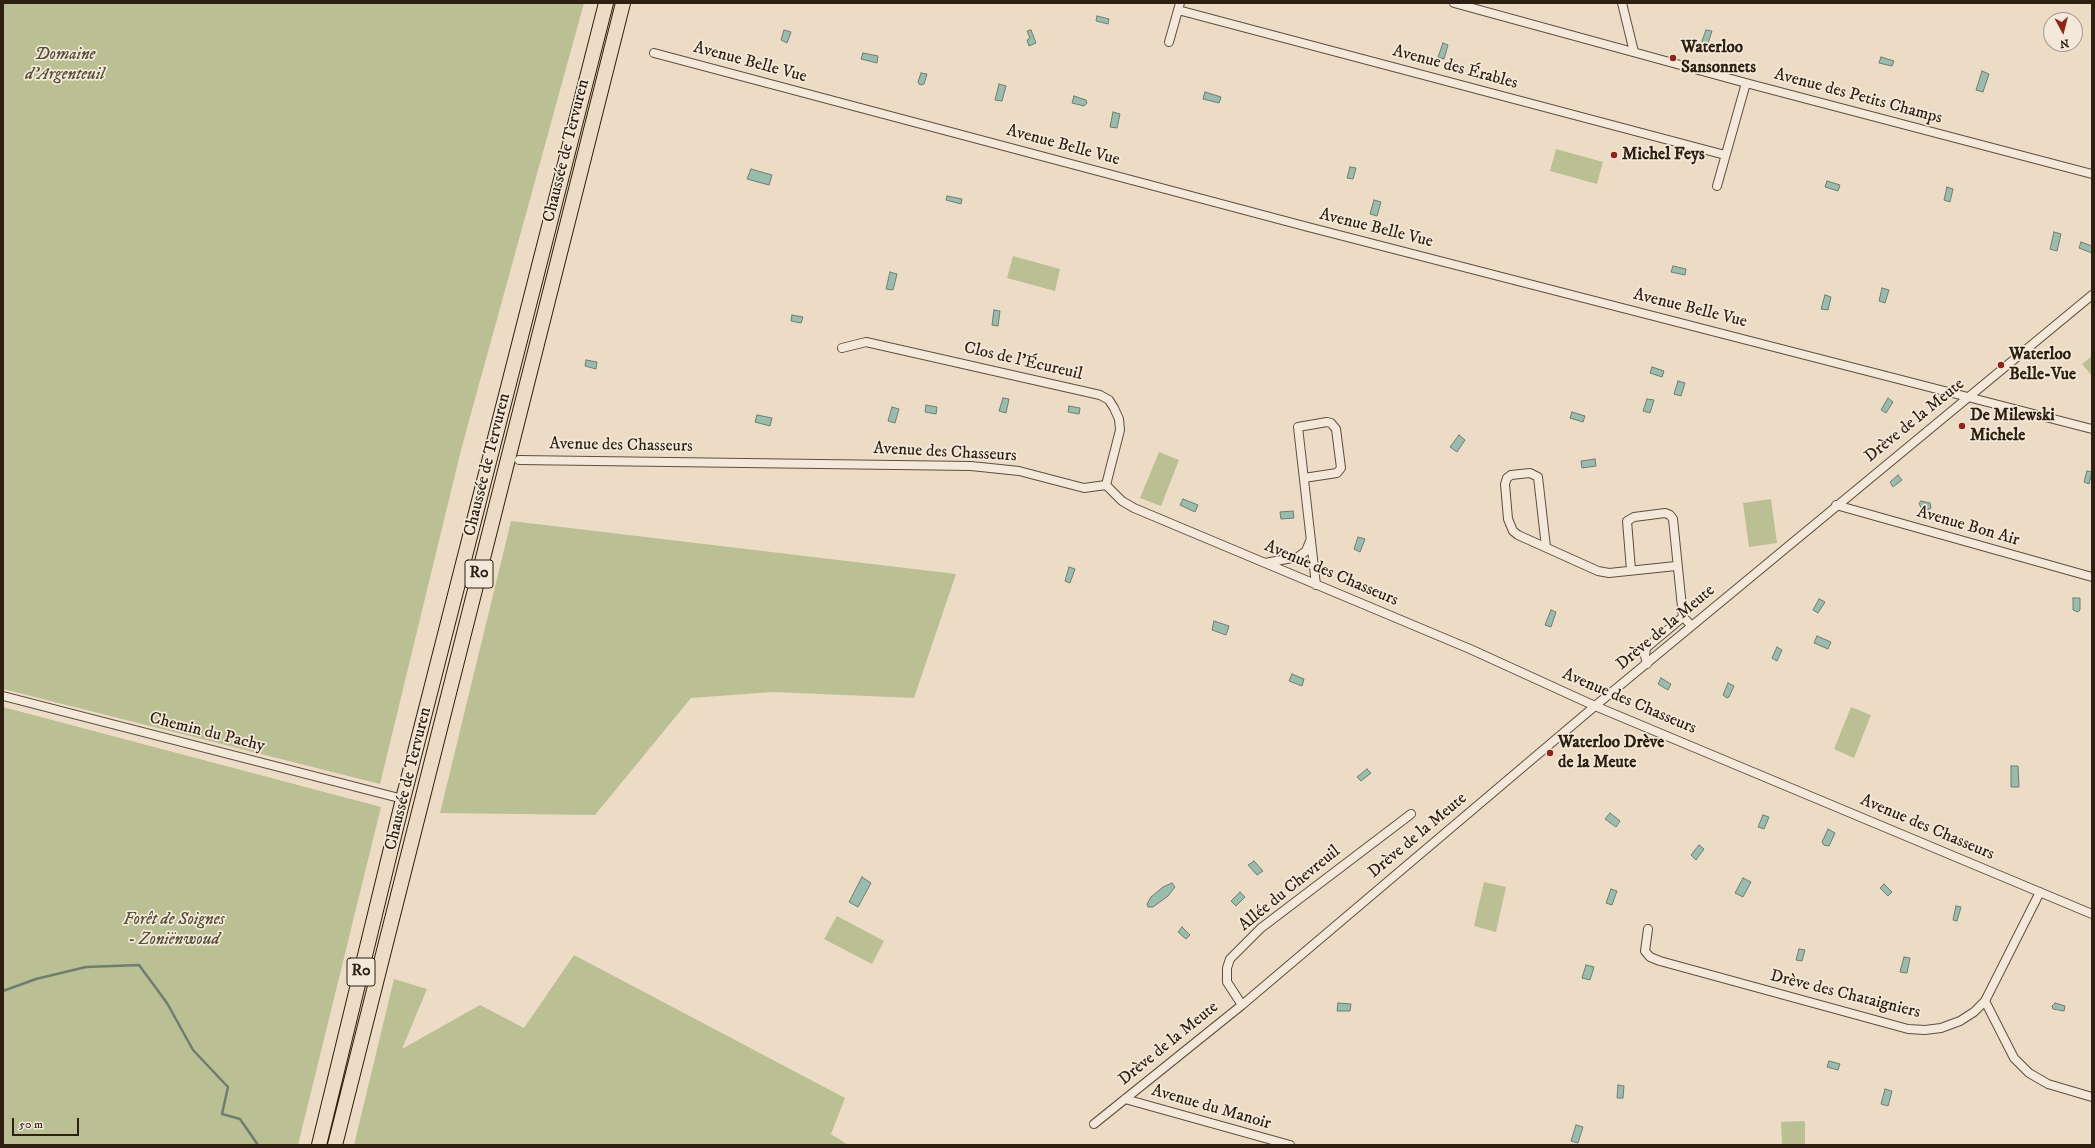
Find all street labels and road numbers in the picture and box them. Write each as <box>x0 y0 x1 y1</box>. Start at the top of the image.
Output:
street label: Avenue Belle Vue <box>691 38 809 88</box>
street label: Avenue des Érables <box>1390 41 1520 95</box>
street label: Avenue des Petits Champs <box>1772 65 1944 129</box>
street label: Chaussée de Tervuren <box>539 77 595 225</box>
street label: Avenue Belle Vue <box>1004 121 1122 171</box>
street label: Avenue Belle Vue <box>1317 205 1435 253</box>
street label: Avenue Belle Vue <box>1631 285 1749 333</box>
street label: Clos de l'Écureuil <box>962 338 1084 386</box>
street label: Drève de la Meute <box>1861 375 1969 467</box>
street label: Chaussée de Tervuren <box>460 391 516 539</box>
street label: Avenue des Chasseurs <box>549 435 693 457</box>
street label: Avenue des Chasseurs <box>873 439 1017 467</box>
street label: Avenue Bon Air <box>1914 503 2022 551</box>
street label: Avenue des Chasseurs <box>1261 537 1401 611</box>
road number: R0 <box>465 560 493 588</box>
street label: Drève de la Meute <box>1613 581 1719 675</box>
street label: Avenue des Chasseurs <box>1559 665 1699 739</box>
street label: Chaussée de Tervuren <box>381 705 437 853</box>
street label: Chemin du Pachy <box>147 709 267 757</box>
street label: Drève de la Meute <box>1365 789 1471 883</box>
street label: Avenue des Chasseurs <box>1857 791 1997 865</box>
street label: Allée du Chevreuil <box>1235 842 1345 936</box>
road number: R0 <box>347 958 375 986</box>
street label: Drève des Chataigniers <box>1768 966 1922 1024</box>
street label: Drève de la Meute <box>1115 998 1223 1090</box>
street label: Avenue du Manoir <box>1149 1081 1273 1135</box>

